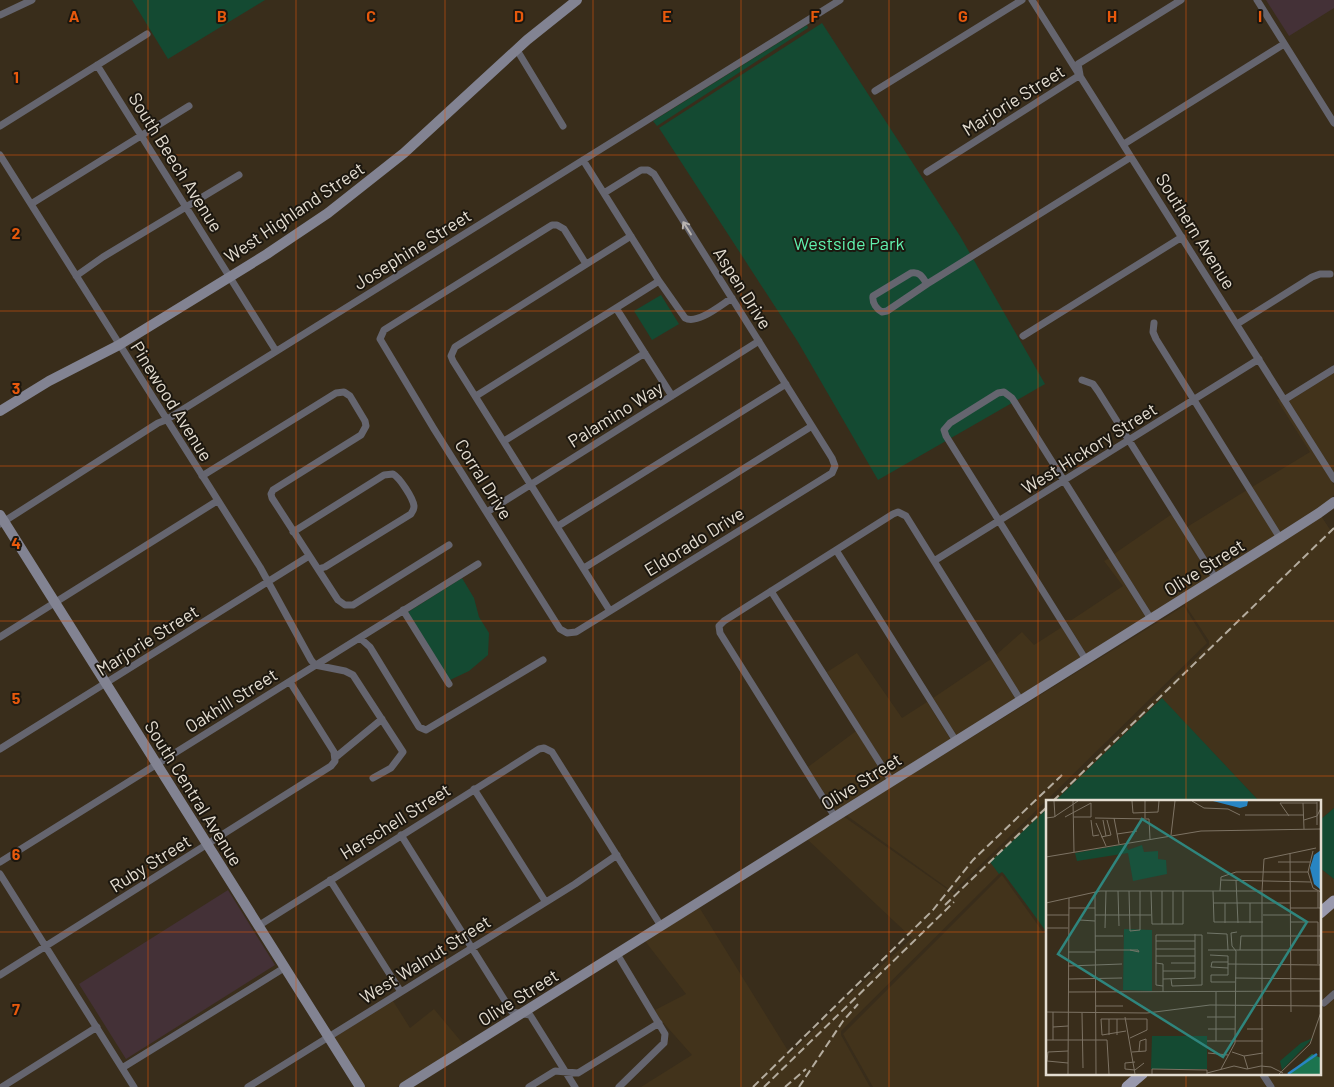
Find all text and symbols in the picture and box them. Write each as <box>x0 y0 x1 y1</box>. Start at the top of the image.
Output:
text: A <box>69 6 80 25</box>
text: B <box>217 6 227 25</box>
text: C <box>366 6 376 25</box>
text: D <box>514 6 524 25</box>
text: E <box>662 6 672 25</box>
text: F <box>811 6 820 25</box>
text: G <box>958 6 968 25</box>
text: H <box>1107 6 1117 25</box>
text: I <box>1258 6 1262 25</box>
street label: Marjorie Street <box>958 60 1068 140</box>
text: 1 <box>13 67 19 86</box>
street label: South Beech Avenue <box>124 88 228 236</box>
street label: West Highland Street <box>220 157 368 267</box>
street label: Southern Avenue <box>1151 169 1241 293</box>
street label: Josephine Street <box>349 204 475 294</box>
one-way arrow <box>682 221 692 235</box>
text: 2 <box>12 223 21 242</box>
park label: Westside Park <box>793 232 905 254</box>
street label: Aspen Drive <box>709 243 777 333</box>
street label: Pinewood Avenue <box>126 337 218 465</box>
street label: Palamino Way <box>563 376 667 452</box>
text: 3 <box>12 378 20 397</box>
street label: West Hickory Street <box>1017 397 1161 499</box>
street label: Corral Drive <box>451 435 517 523</box>
street label: Eldorado Drive <box>640 502 748 580</box>
text: 4 <box>11 533 21 552</box>
street label: Olive Street <box>1160 534 1248 600</box>
street label: Marjorie Street <box>92 600 202 680</box>
street label: Oakhill Street <box>181 663 281 737</box>
text: 5 <box>12 688 21 707</box>
street label: South Central Avenue <box>140 716 248 870</box>
street label: Olive Street <box>817 748 905 814</box>
street label: Herschell Street <box>336 778 454 864</box>
inset map <box>1046 800 1322 1074</box>
street label: Ruby Street <box>105 829 195 897</box>
text: 6 <box>12 844 21 863</box>
street label: West Walnut Street <box>356 910 494 1008</box>
street label: Olive Street <box>474 964 562 1030</box>
text: 7 <box>12 999 20 1018</box>

